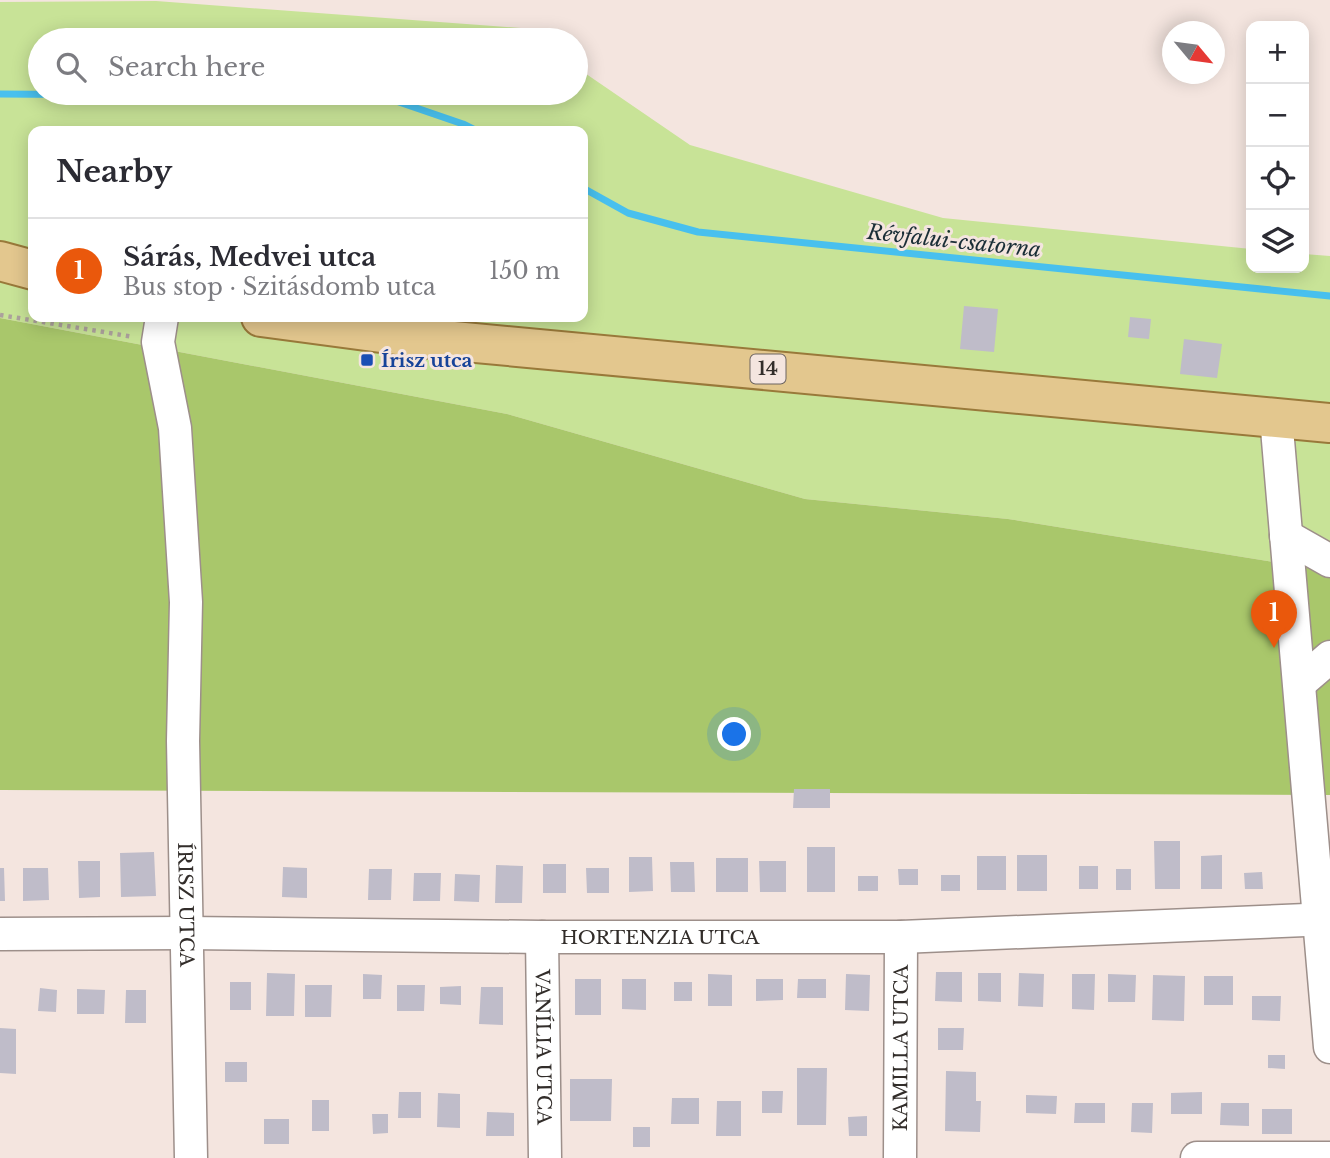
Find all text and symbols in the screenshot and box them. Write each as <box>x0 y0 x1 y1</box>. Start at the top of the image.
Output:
north arrow <box>1162 21 1225 84</box>
map controls <box>1246 21 1309 273</box>
button: + <box>1246 21 1309 84</box>
search box <box>28 28 588 105</box>
icon: search <box>52 48 90 86</box>
text: Search here <box>108 51 265 83</box>
button: − <box>1246 84 1309 147</box>
button: locate <box>1246 147 1309 210</box>
text: Nearby <box>56 153 172 190</box>
button: layers <box>1246 210 1309 273</box>
water label: Révfalui-csatorna <box>865 219 1042 263</box>
text: Sárás, Medvei utca <box>123 241 376 273</box>
text: 1 <box>74 257 84 285</box>
text: 150 m <box>489 257 560 285</box>
text: Bus stop · Szitásdomb utca <box>123 273 436 301</box>
place label: Írisz utca <box>381 349 473 372</box>
marker: Írisz utca <box>359 352 375 368</box>
road number: 14 <box>750 354 786 384</box>
pin: 1 <box>1251 590 1297 648</box>
your location <box>717 717 751 751</box>
street label: ÍRISZ UTCA <box>173 842 199 967</box>
street label: HORTENZIA UTCA <box>560 926 760 949</box>
street label: KAMILLA UTCA <box>889 964 912 1131</box>
street label: VANÍLIA UTCA <box>531 968 556 1125</box>

